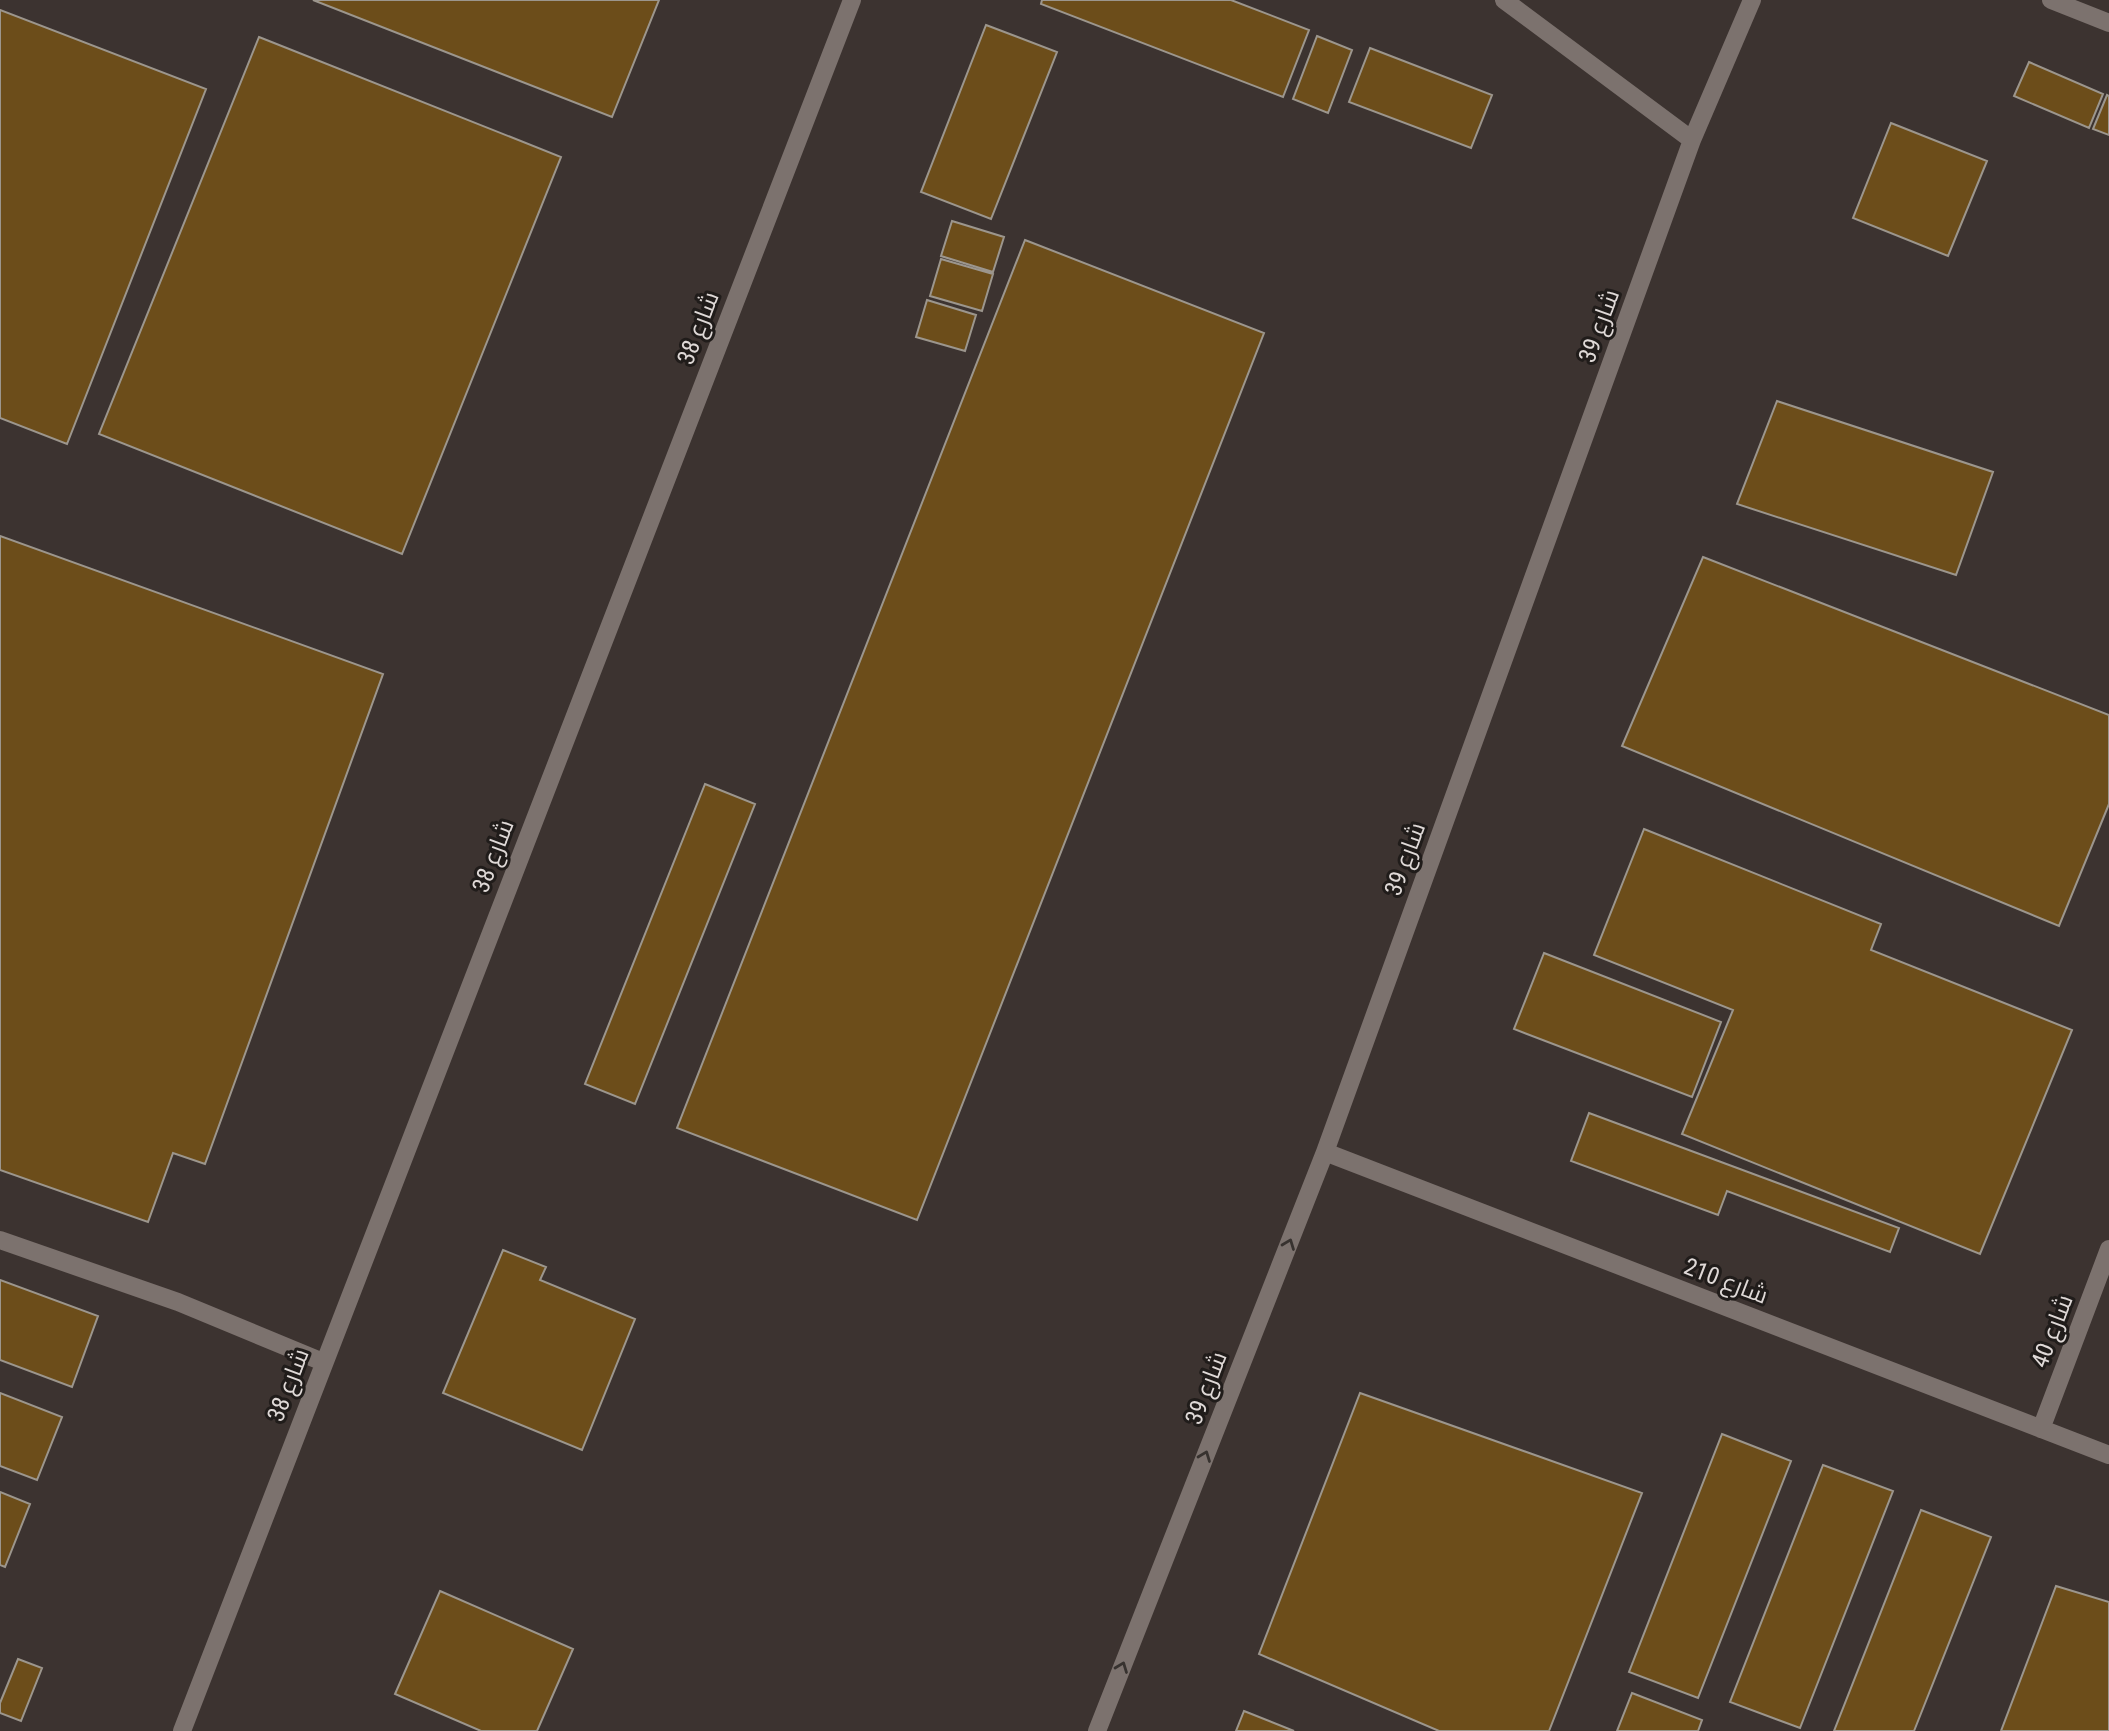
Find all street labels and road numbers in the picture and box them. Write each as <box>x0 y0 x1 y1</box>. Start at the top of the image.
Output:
street label: شارع 39 <box>1573 286 1627 367</box>
street label: شارع 38 <box>671 288 727 369</box>
street label: شارع 38 <box>466 816 522 897</box>
street label: شارع 39 <box>1379 819 1433 900</box>
street label: شارع 210 <box>1679 1252 1772 1312</box>
street label: شارع 40 <box>2025 1291 2081 1372</box>
street label: شارع 38 <box>261 1345 317 1426</box>
street label: شارع 39 <box>1179 1348 1235 1429</box>

